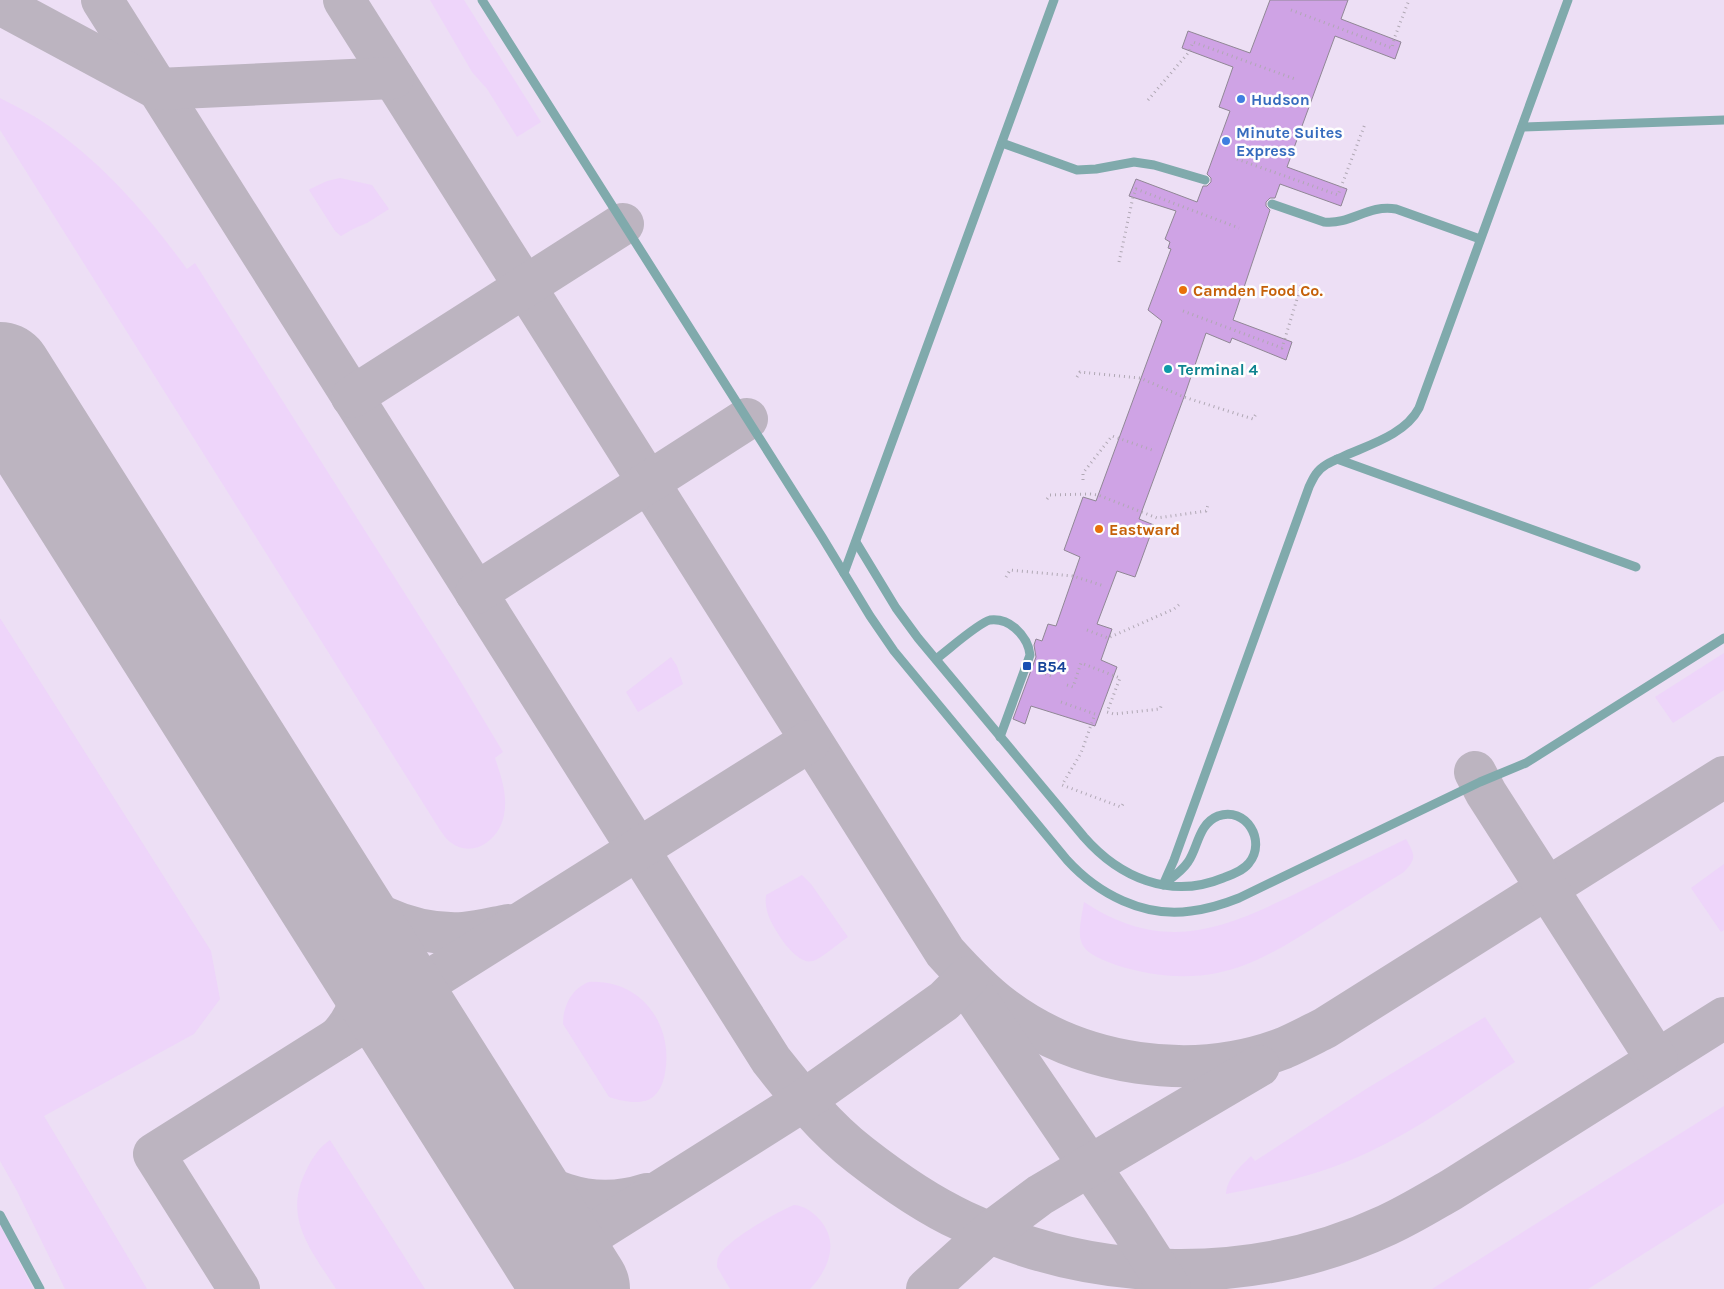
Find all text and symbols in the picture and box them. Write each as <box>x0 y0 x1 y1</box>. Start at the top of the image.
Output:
place label: Hudson <box>1251 90 1310 109</box>
marker: Hudson <box>1235 93 1247 105</box>
place label: Minute Suites Express <box>1236 123 1343 160</box>
marker: Minute Suites Express <box>1220 135 1232 147</box>
place label: Camden Food Co. <box>1193 281 1323 300</box>
marker: Camden Food Co. <box>1177 284 1189 296</box>
place label: Terminal 4 <box>1178 360 1259 379</box>
marker: Terminal 4 <box>1162 363 1174 375</box>
place label: Eastward <box>1109 520 1180 539</box>
marker: Eastward <box>1093 523 1105 535</box>
place label: B54 <box>1037 657 1067 676</box>
marker: B54 <box>1021 660 1033 672</box>

